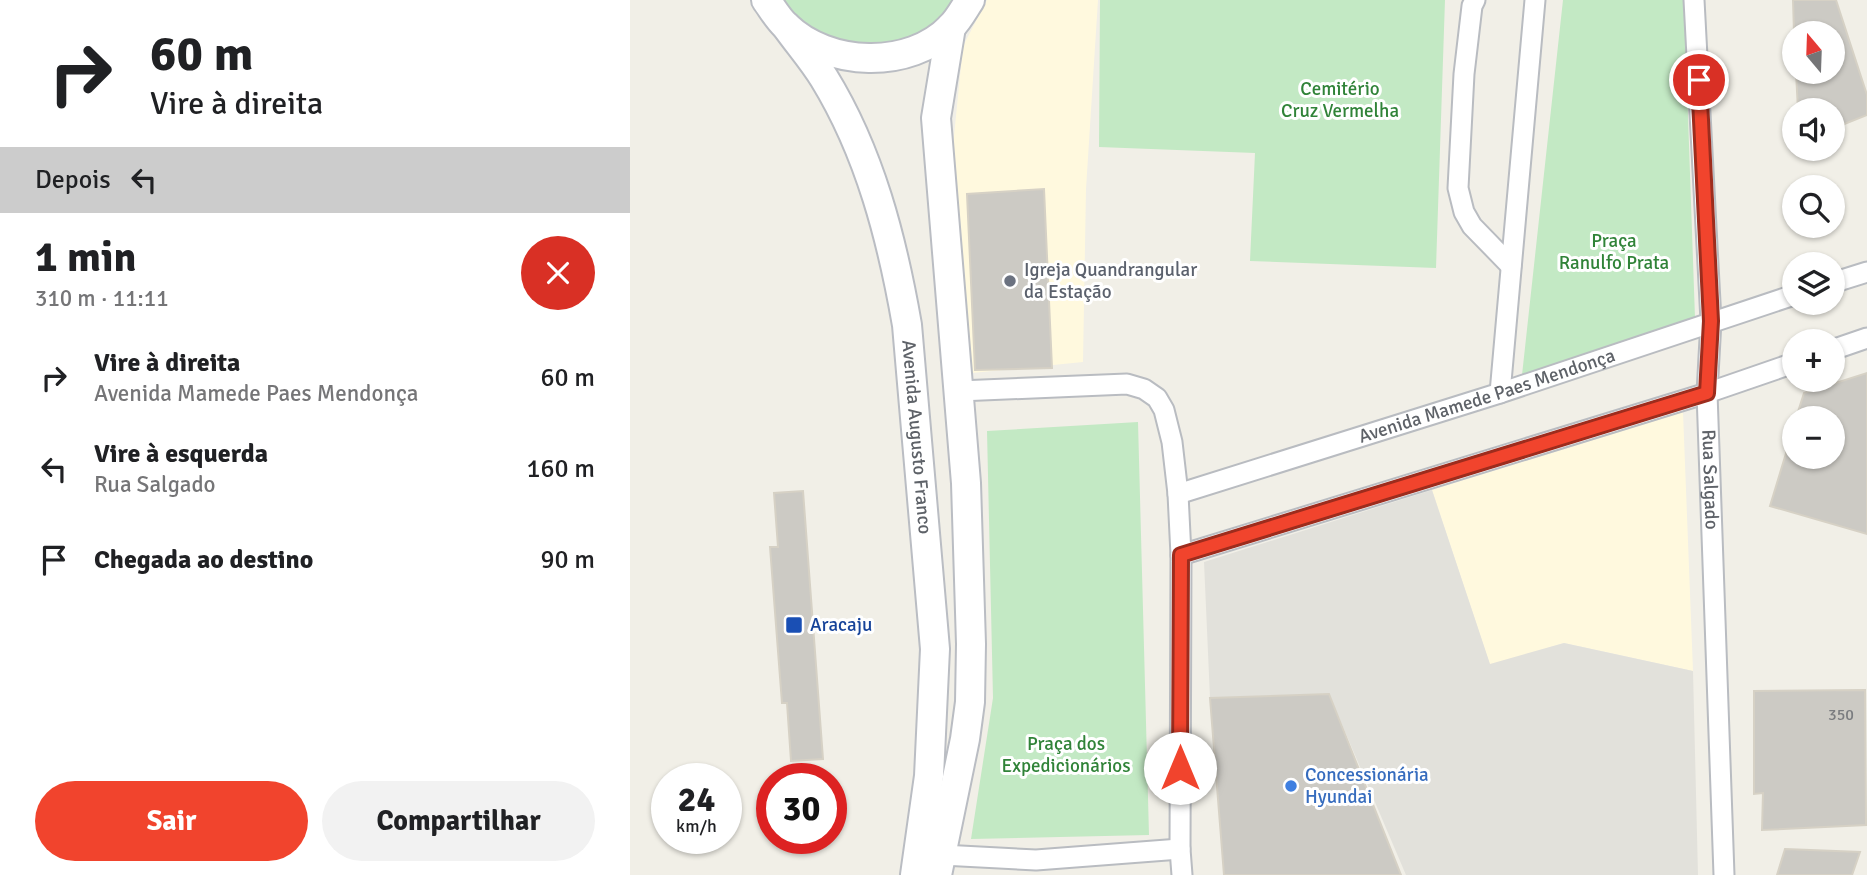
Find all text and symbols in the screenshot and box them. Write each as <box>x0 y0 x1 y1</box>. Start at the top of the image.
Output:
north arrow <box>1782 21 1844 84</box>
map controls <box>1782 21 1845 469</box>
text: 60 m <box>150 24 253 84</box>
icon: right <box>35 28 126 119</box>
pin <box>1669 50 1729 110</box>
icon: arrive <box>1680 61 1718 99</box>
park label: Cemitério Cruz Vermelha <box>1281 77 1399 123</box>
text: Vire à direita <box>150 84 323 123</box>
button: sound <box>1782 98 1845 161</box>
icon: left <box>125 161 163 199</box>
text: Depois <box>35 164 111 196</box>
button: search <box>1782 175 1845 238</box>
park label: Praça Ranulfo Prata <box>1559 229 1669 275</box>
text: 1 min <box>35 232 136 283</box>
button: close <box>521 236 595 310</box>
button: layers <box>1782 252 1845 315</box>
place label: Igreja Quandrangular da Estação <box>1024 258 1197 304</box>
marker: Igreja Quandrangular da Estação <box>1002 273 1018 289</box>
text: 310 m · 11:11 <box>35 284 169 313</box>
button: + <box>1782 329 1845 392</box>
street label: Avenida Augusto Franco <box>896 339 937 535</box>
street label: Avenida Mamede Paes Mendonça <box>1356 343 1618 449</box>
text: Vire à direita <box>94 347 240 379</box>
icon: right <box>35 359 73 397</box>
text: 60 m <box>540 362 595 394</box>
text: Avenida Mamede Paes Mendonça <box>94 379 418 408</box>
button: − <box>1782 406 1845 469</box>
street label: Rua Salgado <box>1696 429 1724 530</box>
text: Vire à esquerda <box>94 438 268 470</box>
icon: left <box>35 450 73 488</box>
text: 160 m <box>526 453 595 485</box>
text: Rua Salgado <box>94 470 216 499</box>
icon: arrive <box>35 541 73 579</box>
text: Chegada ao destino <box>94 544 313 576</box>
text: 90 m <box>540 544 595 576</box>
place label: Aracaju <box>810 613 872 637</box>
marker: Aracaju <box>784 615 804 635</box>
house number: 350 <box>1828 705 1854 725</box>
position arrow <box>1143 731 1217 805</box>
park label: Praça dos Expedicionários <box>1001 732 1131 778</box>
speed limit sign: 30 <box>756 763 847 854</box>
place label: Concessionária Hyundai <box>1305 763 1429 809</box>
text: 24 <box>678 778 715 821</box>
marker: Concessionária Hyundai <box>1283 778 1299 794</box>
button: Sair <box>35 781 308 861</box>
button: Compartilhar <box>322 781 595 861</box>
text: km/h <box>676 815 717 837</box>

